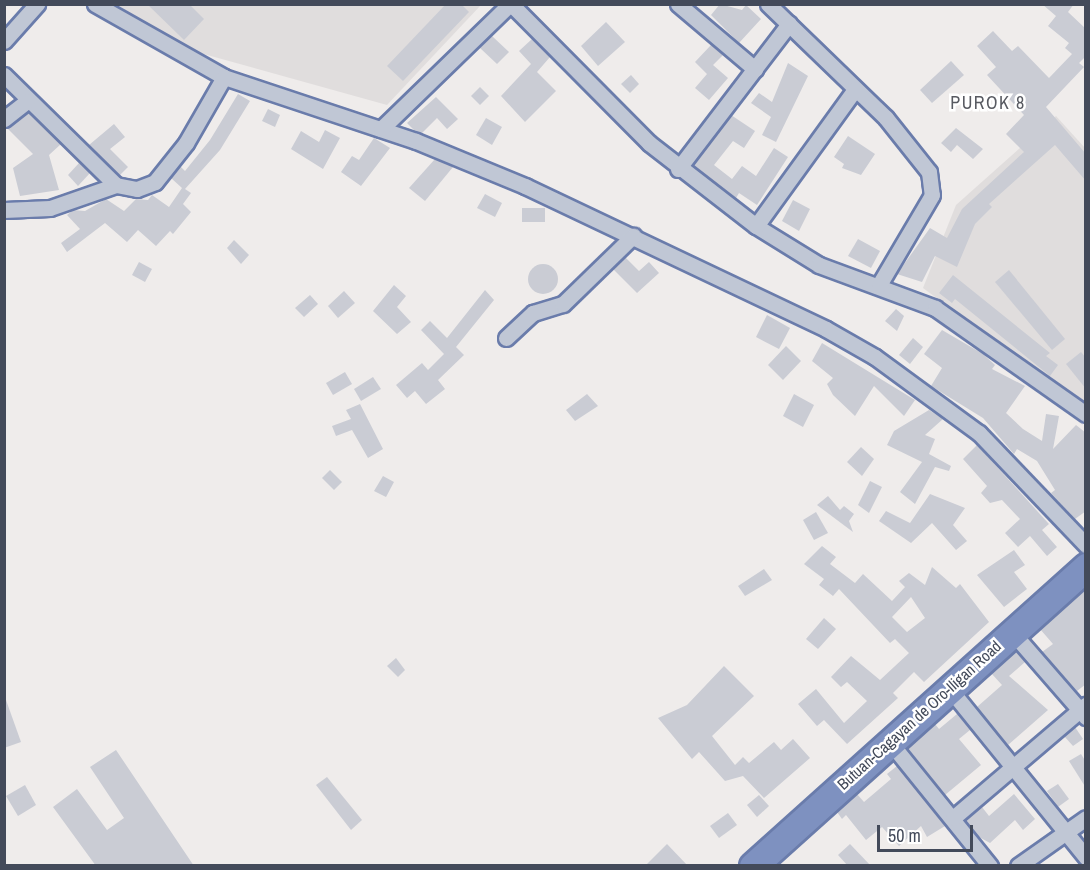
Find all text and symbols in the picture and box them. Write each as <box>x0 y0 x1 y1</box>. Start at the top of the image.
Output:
district label: PUROK 8 <box>950 92 1026 114</box>
street label: Butuan-Cagayan de Oro-Iligan Road <box>833 636 1005 794</box>
scale bar <box>880 813 976 851</box>
text: 50 m <box>888 823 921 848</box>

